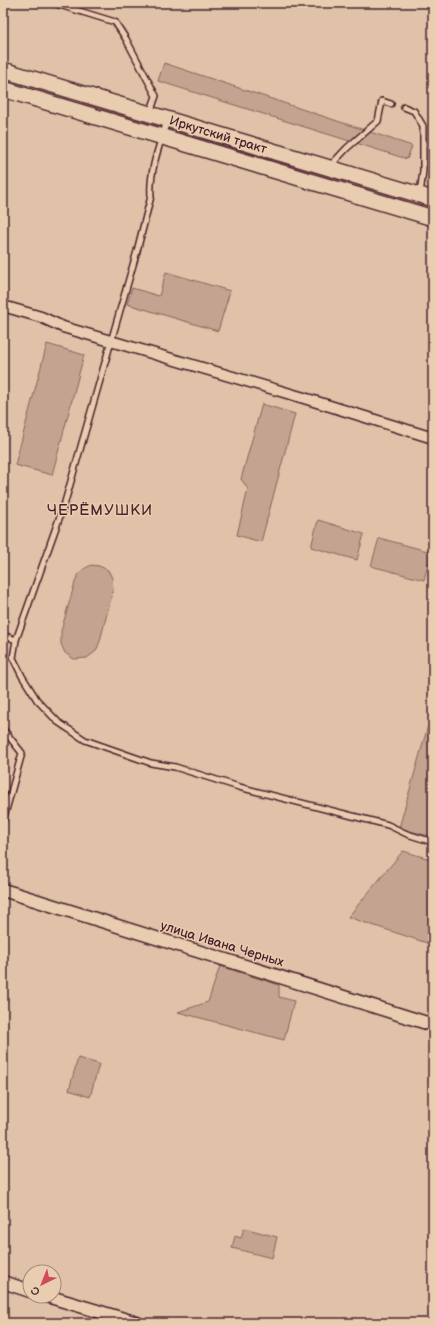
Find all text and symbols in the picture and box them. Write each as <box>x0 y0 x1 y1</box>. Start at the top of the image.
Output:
street label: Иркутский тракт <box>167 113 269 157</box>
district label: ЧЕРЁМУШКИ <box>47 501 153 520</box>
street label: улица Ивана Черных <box>158 918 286 970</box>
north arrow <box>22 1264 62 1304</box>
text: С <box>28 1283 43 1298</box>

